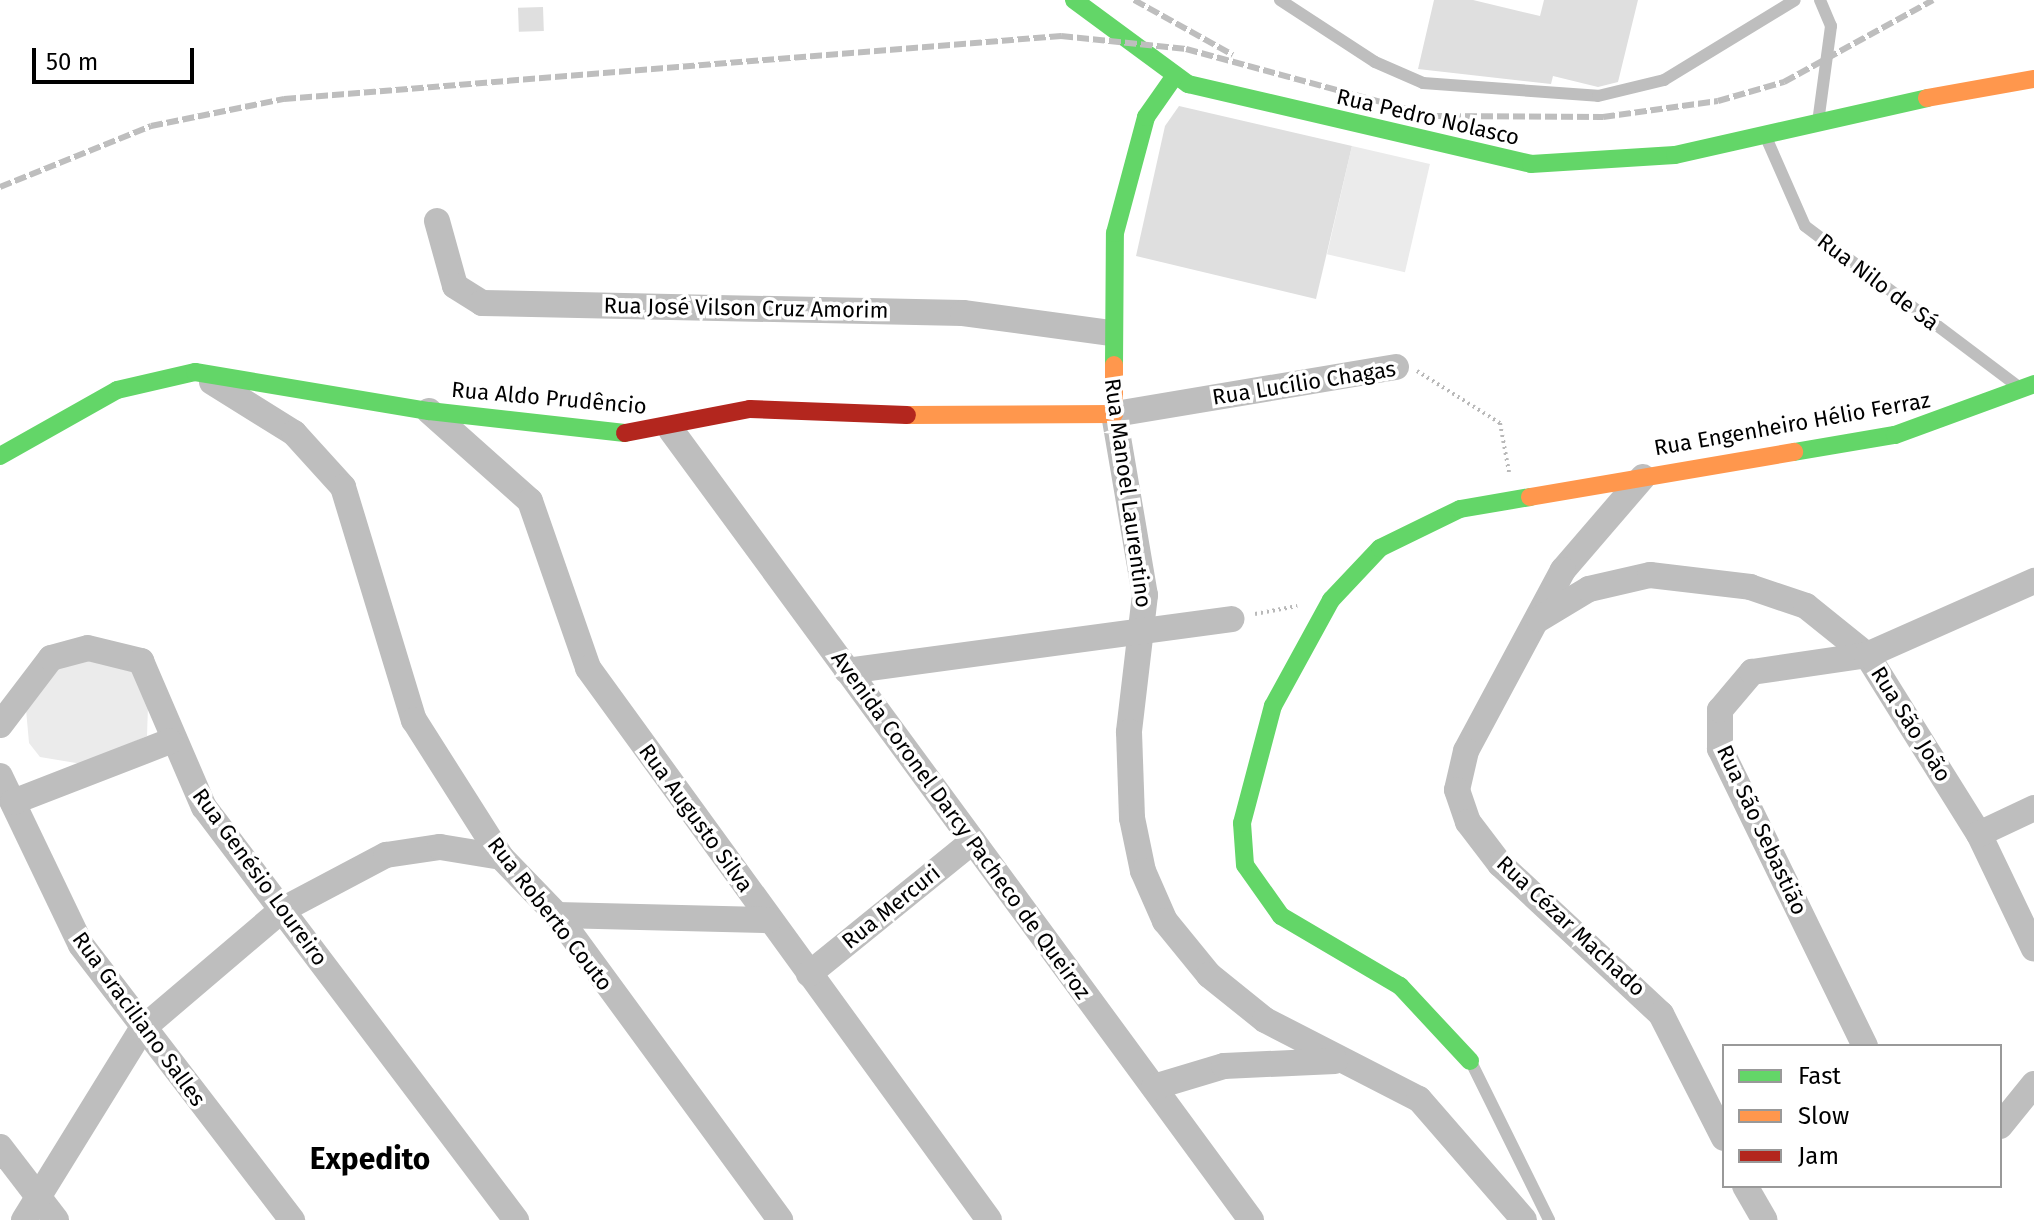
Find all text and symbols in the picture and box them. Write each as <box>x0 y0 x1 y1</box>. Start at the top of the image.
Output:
scale bar <box>36 32 198 82</box>
text: 50 m <box>46 48 98 76</box>
street label: Rua Pedro Nolasco <box>1334 83 1522 151</box>
street label: Rua Nilo de Sá <box>1812 228 1944 336</box>
street label: Rua José Vilson Cruz Amorim <box>603 292 889 324</box>
street label: Rua Lucílio Chagas <box>1210 355 1398 411</box>
street label: Rua Aldo Prudêncio <box>450 376 648 420</box>
street label: Rua Manoel Laurentino <box>1099 377 1157 609</box>
street label: Rua Engenheiro Hélio Ferraz <box>1652 387 1932 461</box>
street label: Avenida Coronel Darcy Pacheco de Queiroz <box>826 646 1096 1004</box>
street label: Rua São João <box>1865 662 1957 786</box>
street label: Rua Augusto Silva <box>633 739 759 897</box>
street label: Rua São Sebastião <box>1711 741 1813 919</box>
street label: Rua Genésio Loureiro <box>187 783 333 971</box>
street label: Rua Roberto Couto <box>482 832 618 996</box>
street label: Rua Cézar Machado <box>1491 850 1651 1002</box>
street label: Rua Mercuri <box>837 859 945 955</box>
street label: Rua Graciliano Salles <box>67 927 211 1111</box>
legend <box>1722 1044 2002 1188</box>
text: Fast <box>1798 1062 1841 1090</box>
text: Slow <box>1798 1102 1849 1130</box>
district label: Expedito <box>310 1141 430 1177</box>
text: Jam <box>1798 1142 1839 1170</box>

